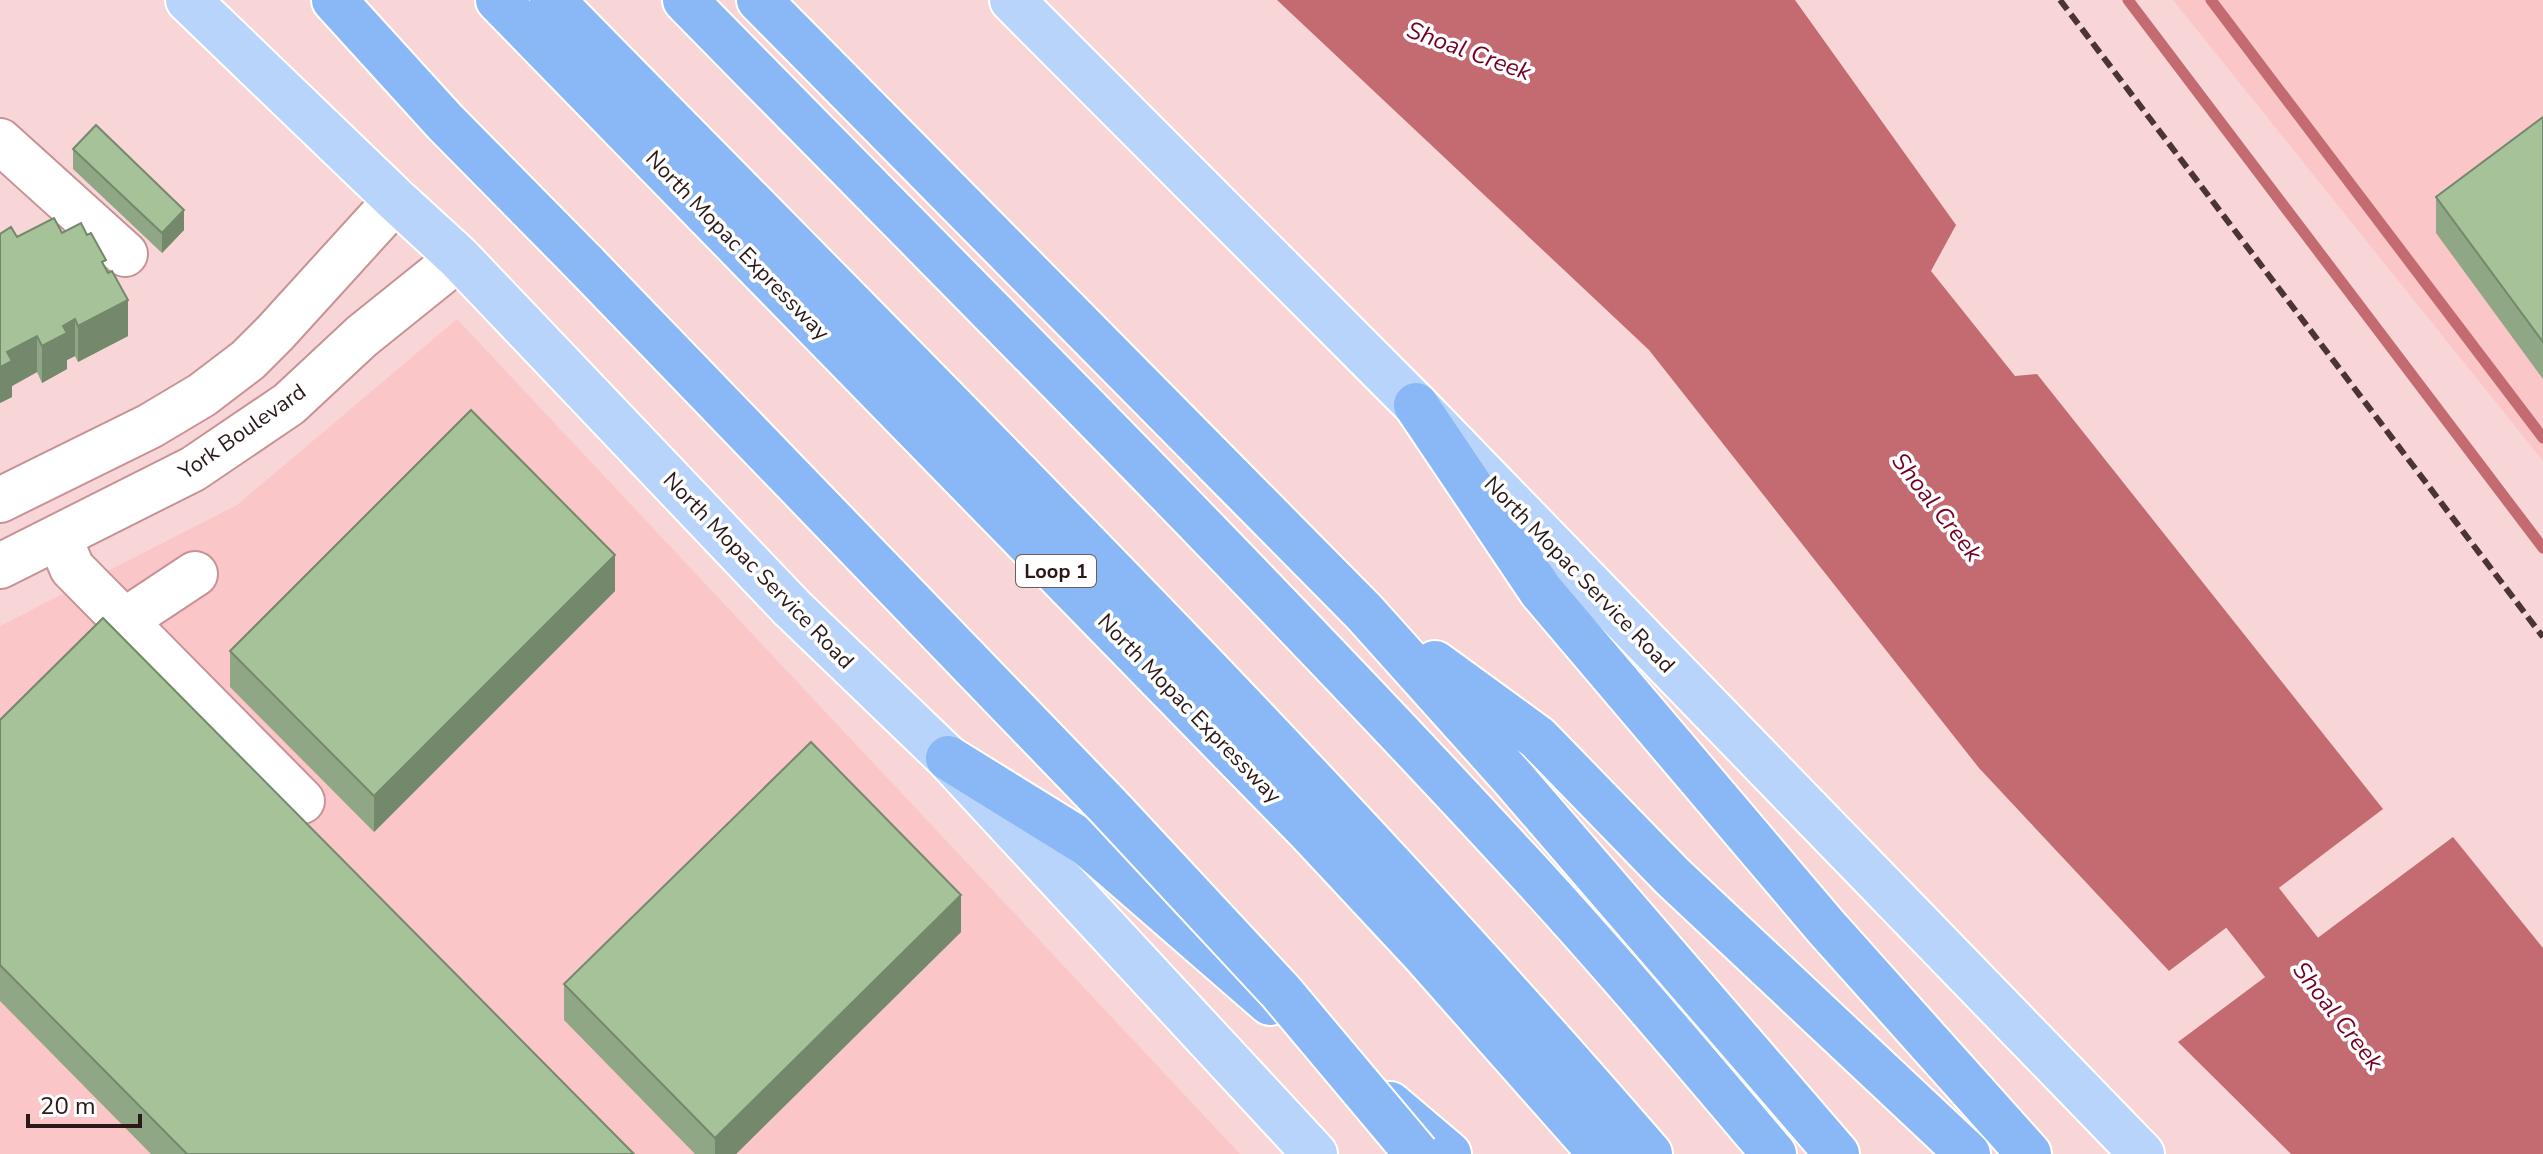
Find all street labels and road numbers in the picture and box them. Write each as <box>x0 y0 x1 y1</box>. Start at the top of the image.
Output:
street label: North Mopac Expressway <box>639 144 836 348</box>
street label: York Boulevard <box>172 377 312 487</box>
street label: North Mopac Service Road <box>656 466 860 676</box>
street label: North Mopac Service Road <box>1477 470 1681 680</box>
road number: Loop 1 <box>1016 555 1096 587</box>
street label: North Mopac Expressway <box>1091 607 1288 811</box>

